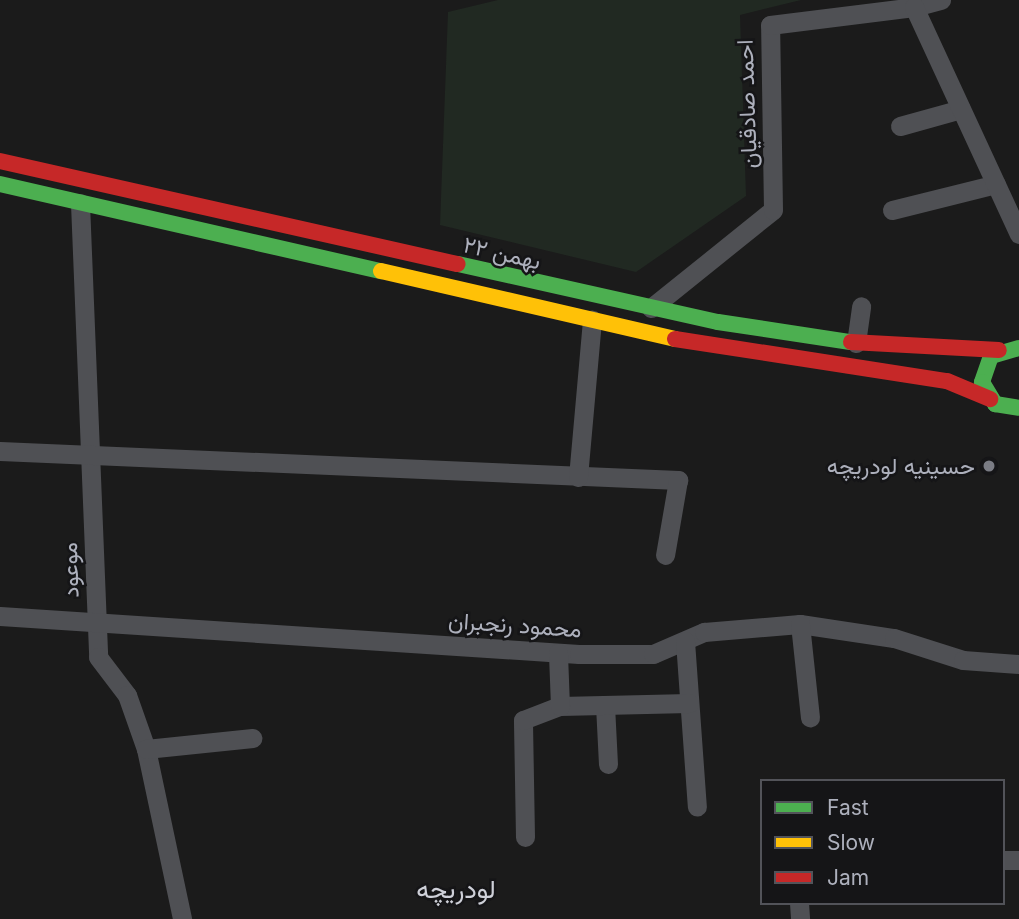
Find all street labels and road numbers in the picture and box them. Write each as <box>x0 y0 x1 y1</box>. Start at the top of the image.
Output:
street label: احمد صادقیان <box>731 39 763 169</box>
street label: ۲۲ بهمن <box>461 231 543 275</box>
street label: موعود <box>55 542 85 598</box>
street label: محمود رنجبران <box>447 607 583 643</box>

